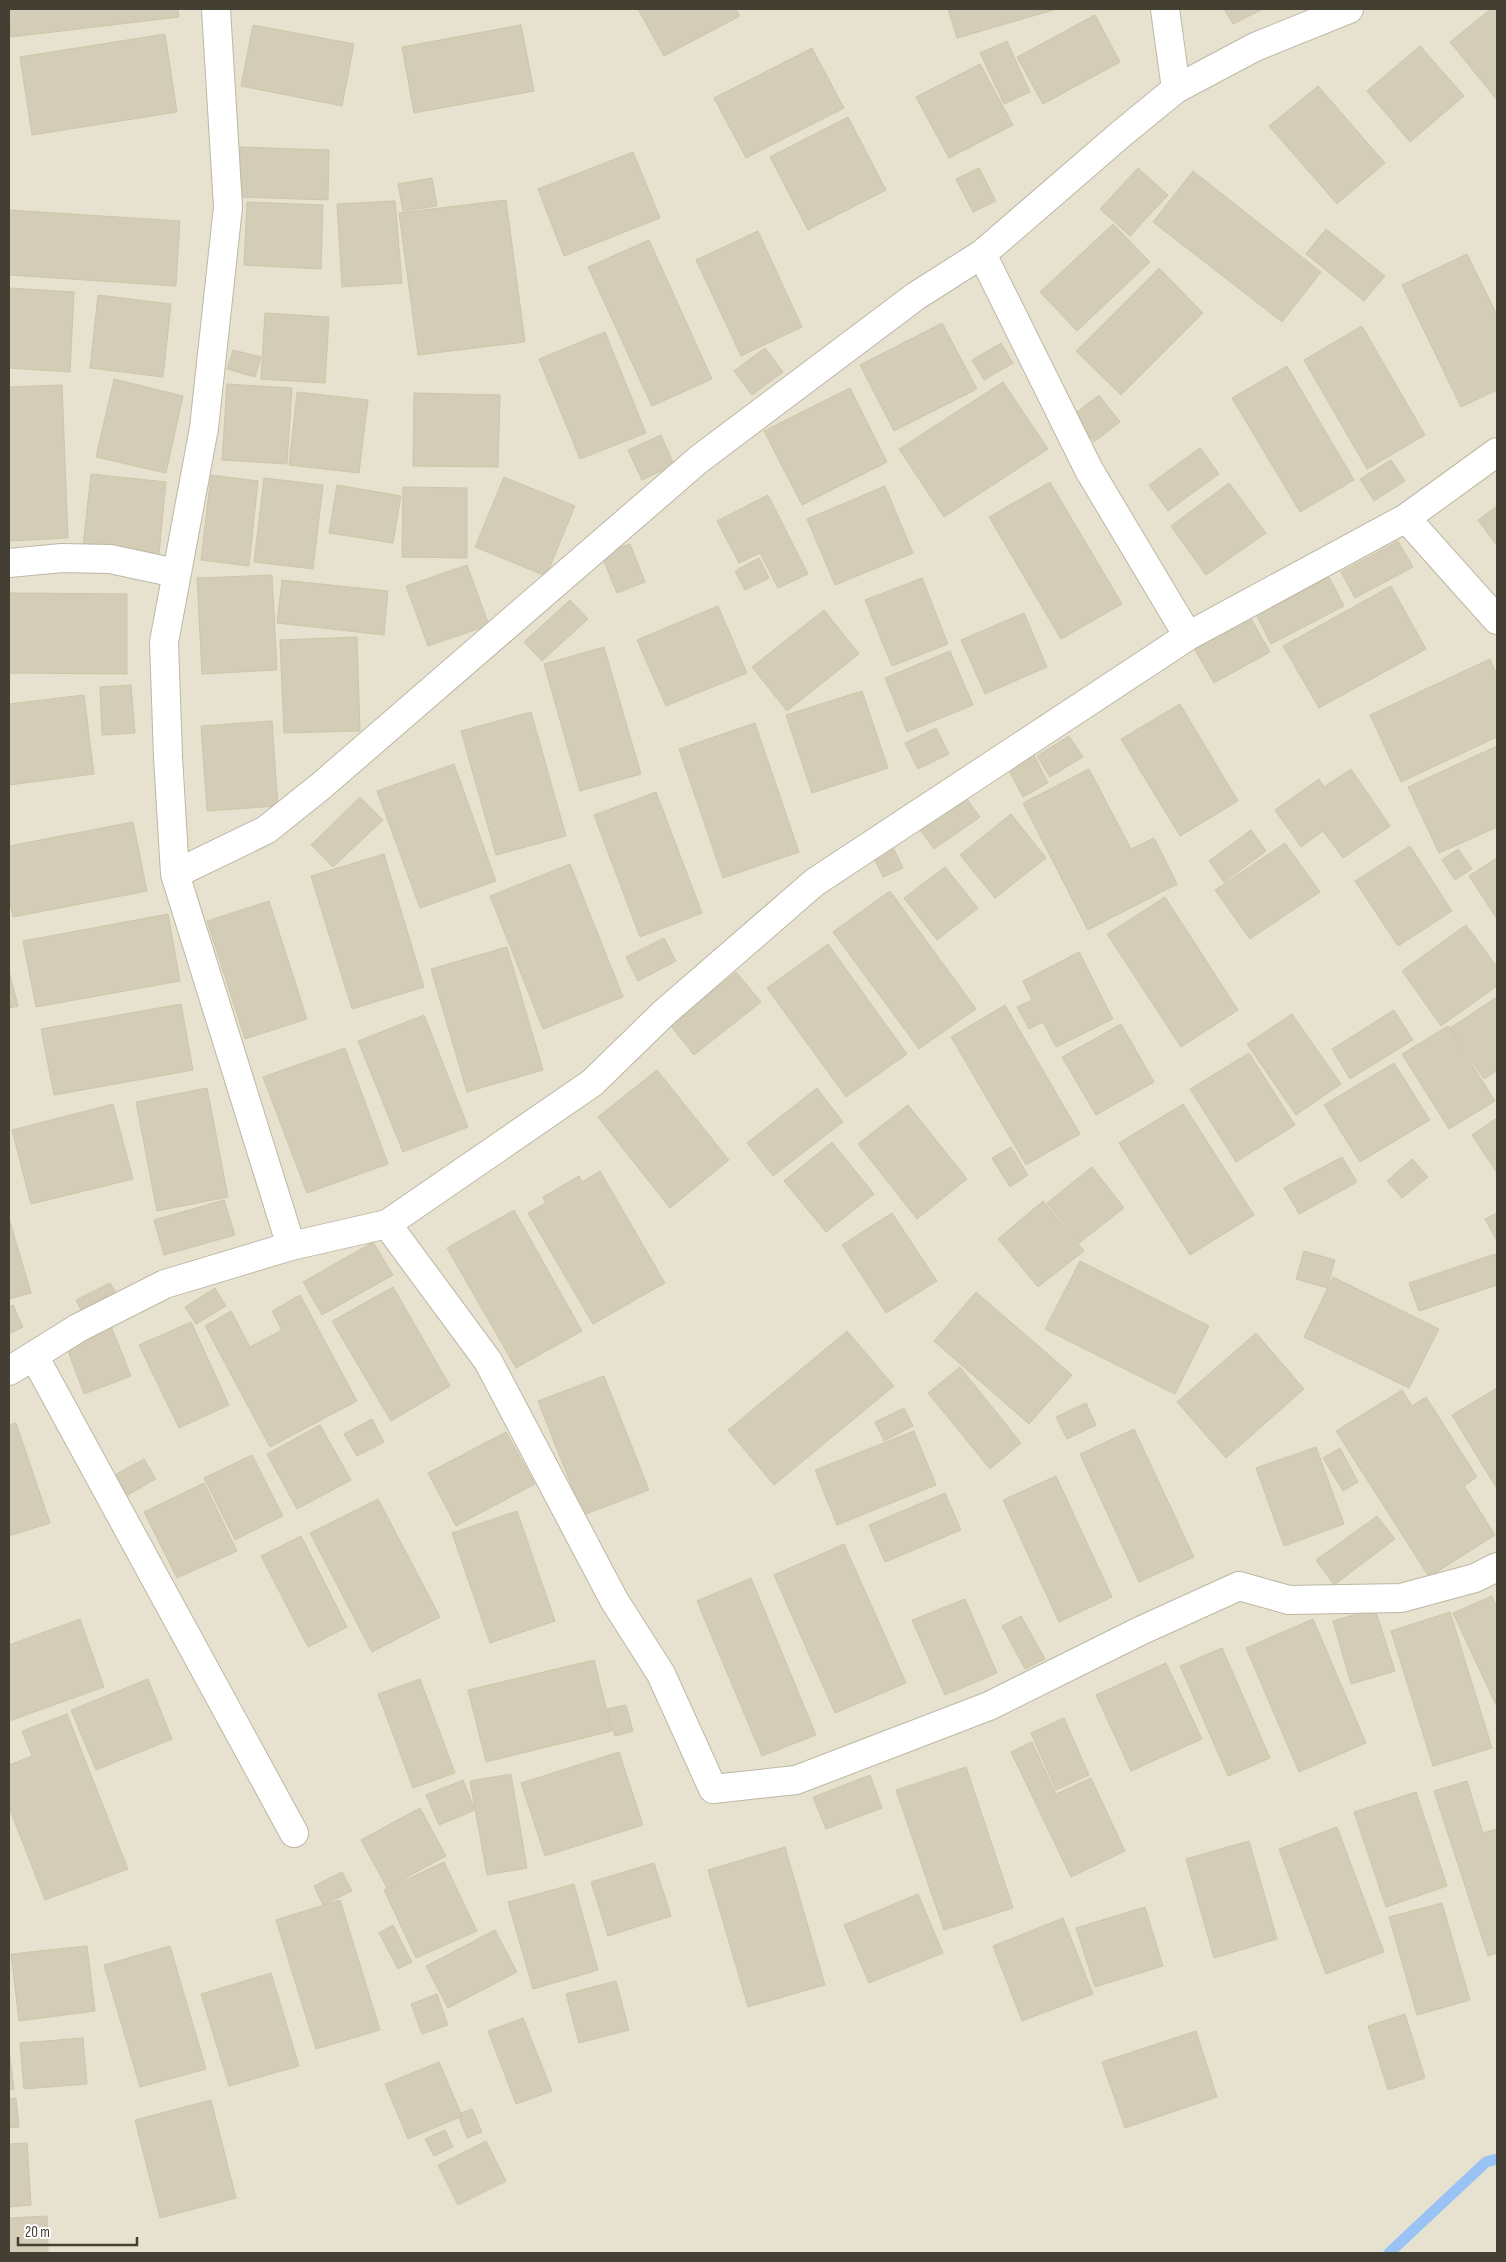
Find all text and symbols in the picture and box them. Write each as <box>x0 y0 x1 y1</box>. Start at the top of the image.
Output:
scale bar <box>18 2214 136 2246</box>
text: 20 m <box>25 2223 50 2242</box>

